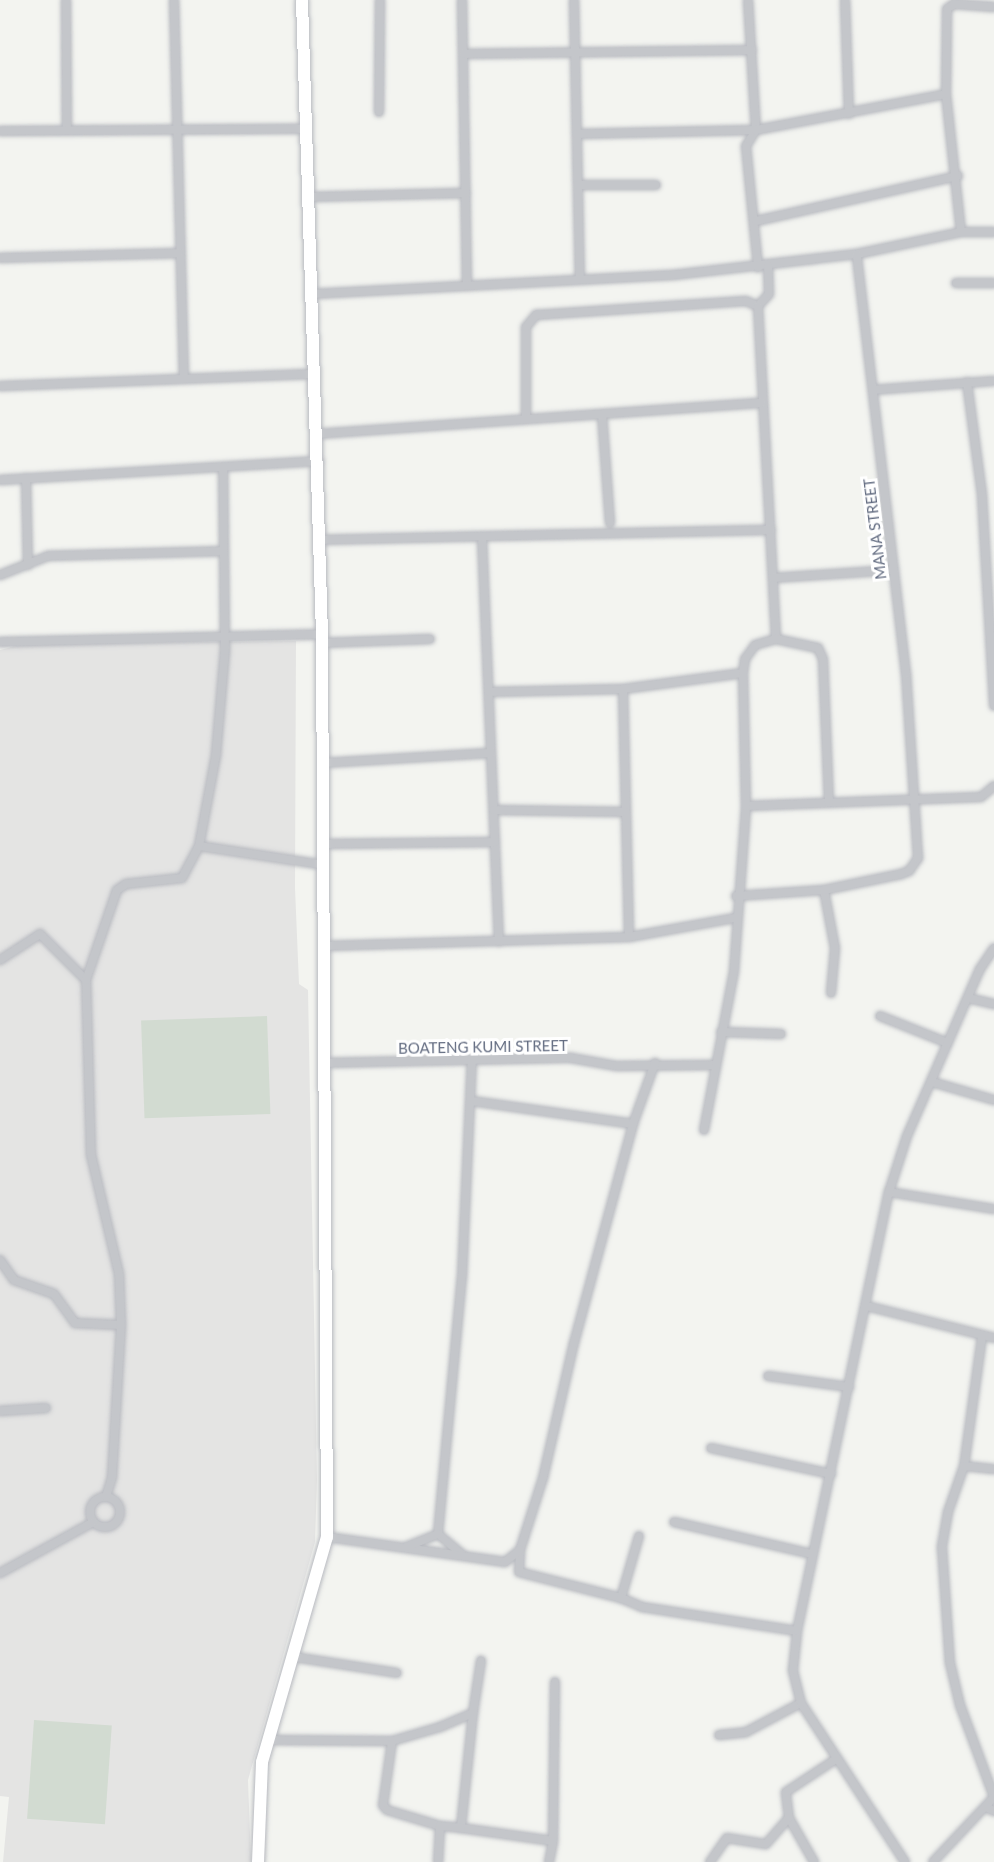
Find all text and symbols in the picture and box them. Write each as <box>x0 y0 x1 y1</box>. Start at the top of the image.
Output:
street label: MANA STREET <box>860 477 890 581</box>
street label: BOATENG KUMI STREET <box>398 1037 568 1057</box>

